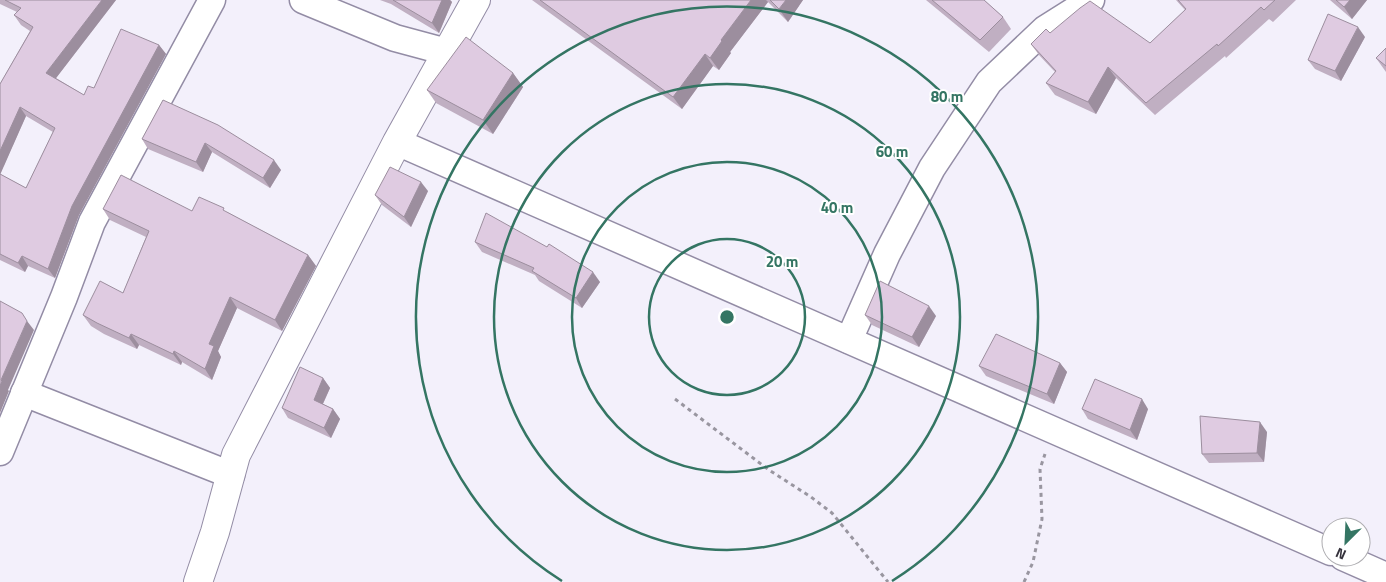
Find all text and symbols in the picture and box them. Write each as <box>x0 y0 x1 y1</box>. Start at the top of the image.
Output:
text: 80 m <box>931 85 963 108</box>
text: 60 m <box>876 140 908 163</box>
text: 40 m <box>821 196 853 219</box>
text: 20 m <box>766 250 798 273</box>
centre of rings <box>718 308 736 326</box>
north arrow <box>1321 517 1371 567</box>
text: N <box>1332 543 1349 566</box>

